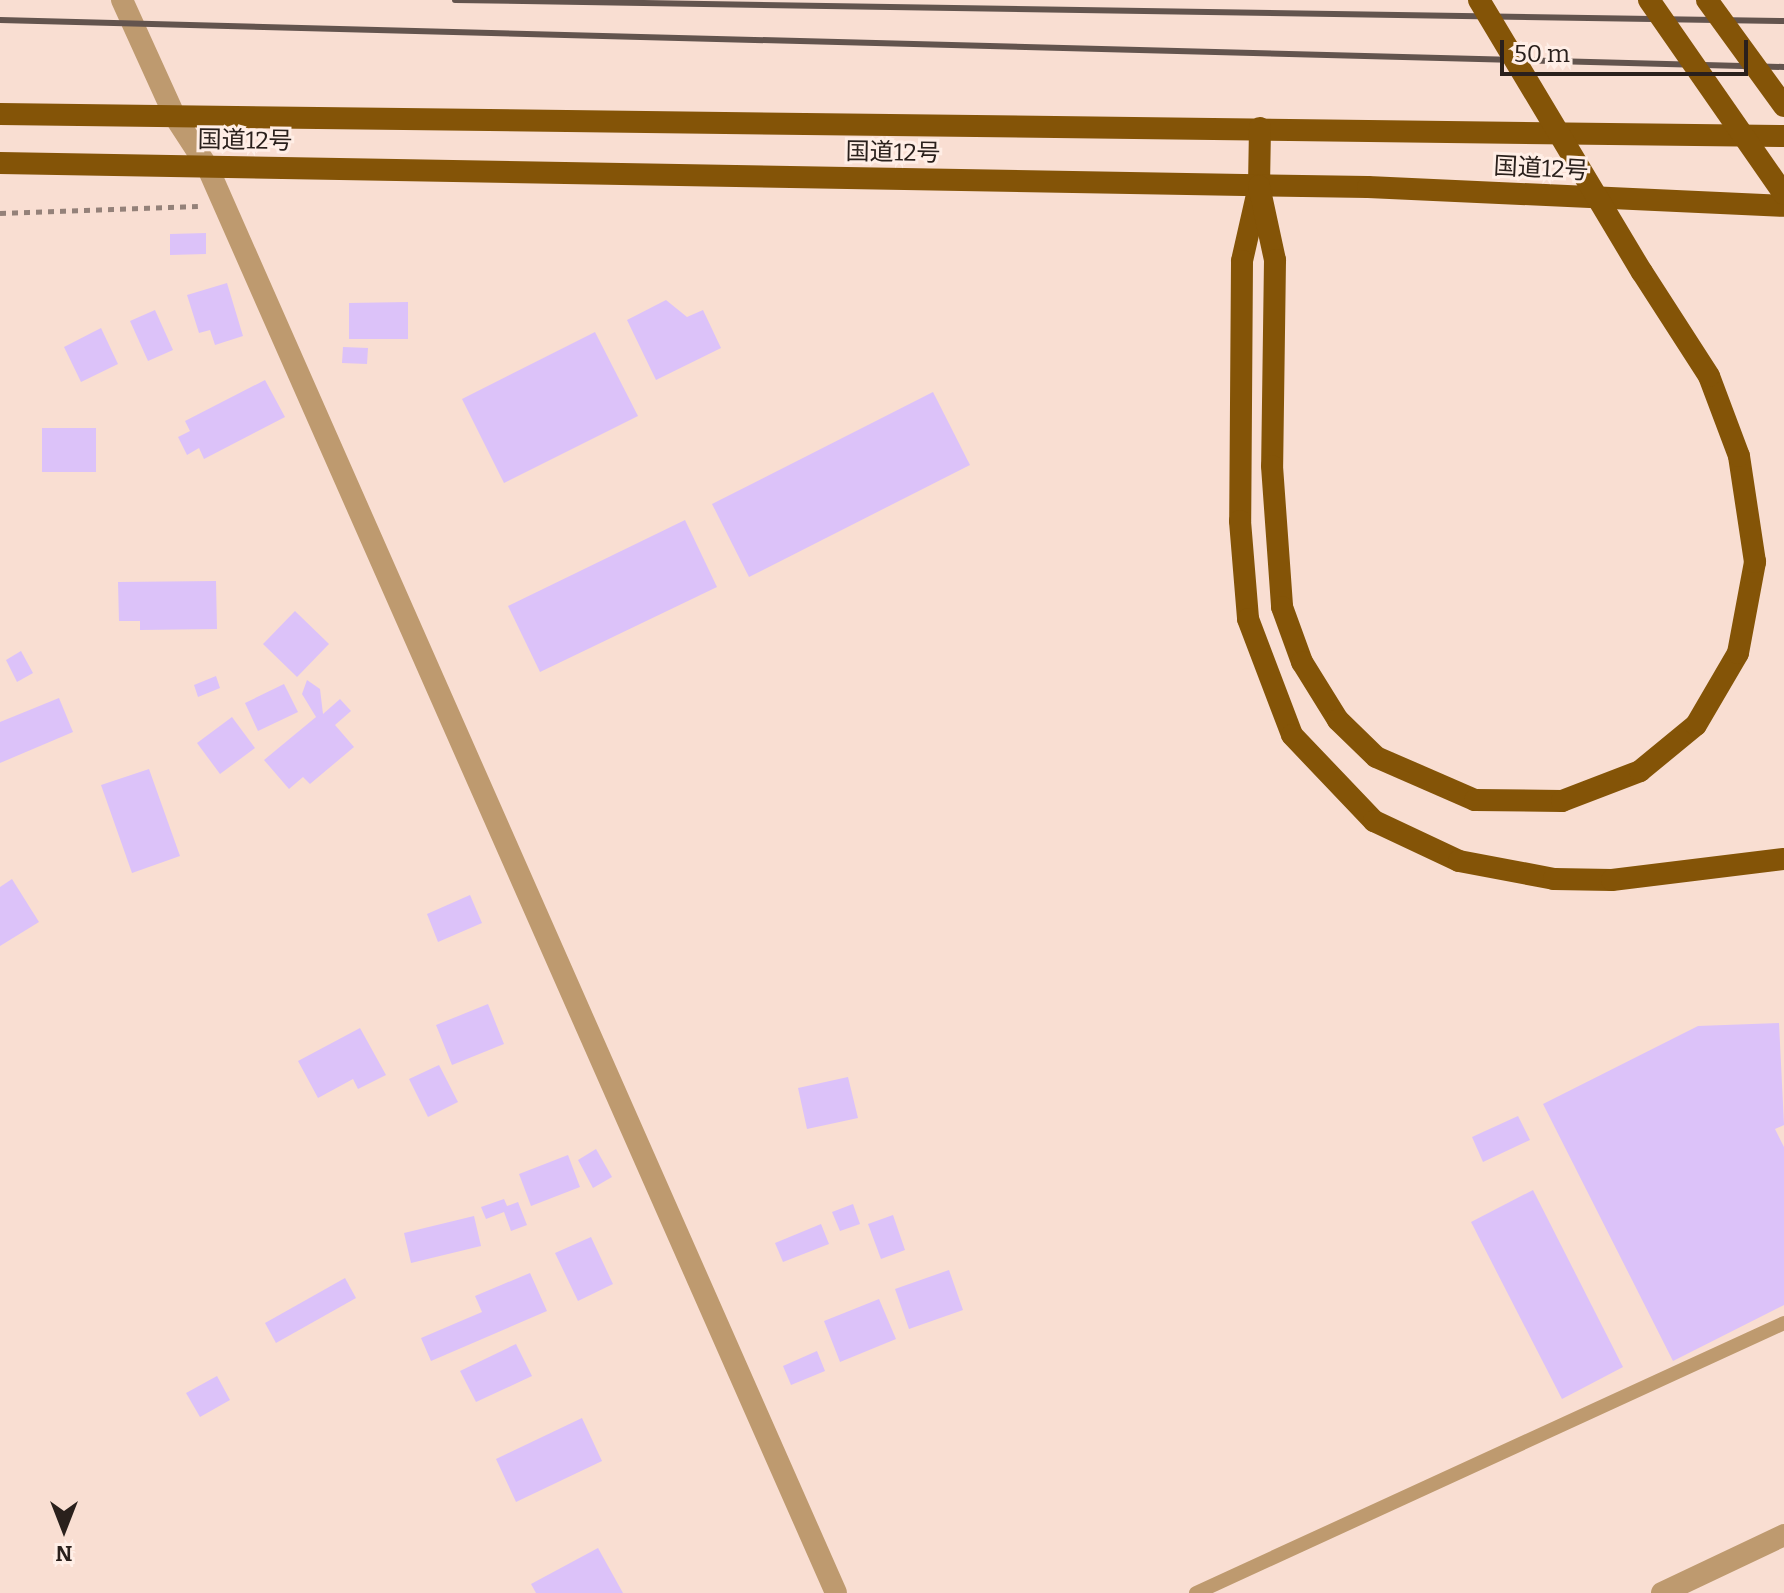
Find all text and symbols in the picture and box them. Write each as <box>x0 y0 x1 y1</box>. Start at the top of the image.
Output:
scale bar <box>1504 24 1752 74</box>
text: 50 m <box>1514 40 1570 68</box>
street label: 国道12号 <box>197 126 293 156</box>
street label: 国道12号 <box>845 138 941 168</box>
street label: 国道12号 <box>1493 152 1589 186</box>
north arrow <box>24 1489 104 1569</box>
text: N <box>56 1540 73 1567</box>

